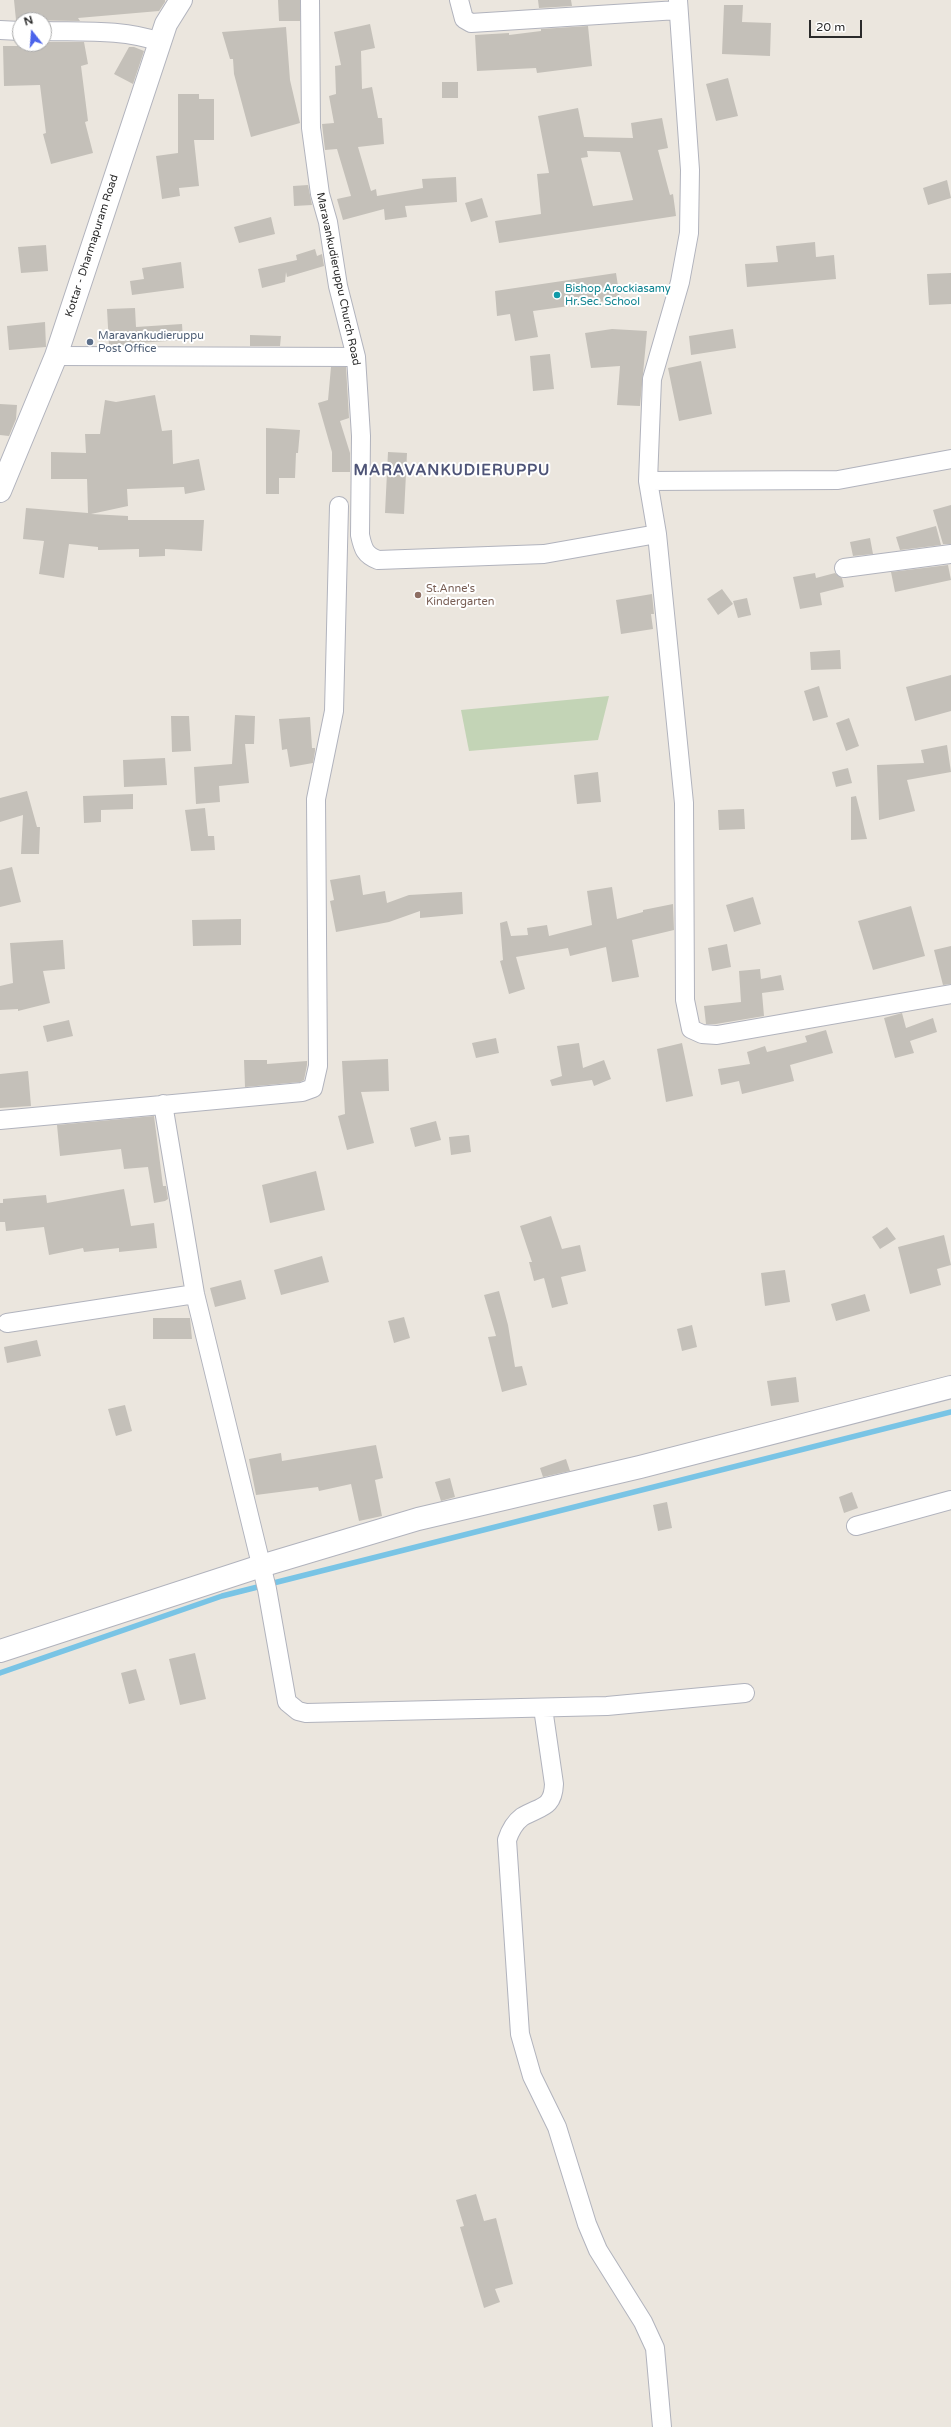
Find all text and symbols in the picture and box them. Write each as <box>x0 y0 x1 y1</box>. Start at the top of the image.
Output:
north arrow <box>12 12 52 52</box>
scale bar <box>811 12 864 38</box>
text: N <box>23 13 35 29</box>
text: 20 m <box>816 20 845 34</box>
street label: Kottar - Dharmapuram Road <box>63 173 121 319</box>
street label: Maravankudieruppu Church Road <box>313 191 363 367</box>
place label: Bishop Arockiasamy Hr.Sec. School <box>565 282 671 308</box>
marker: Bishop Arockiasamy Hr.Sec. School <box>552 290 562 300</box>
place label: Maravankudieruppu Post Office <box>98 329 204 355</box>
marker: Maravankudieruppu Post Office <box>85 337 95 347</box>
district label: MARAVANKUDIERUPPU <box>354 462 550 480</box>
place label: St.Anne's Kindergarten <box>426 582 494 608</box>
marker: St.Anne's Kindergarten <box>413 590 423 600</box>

